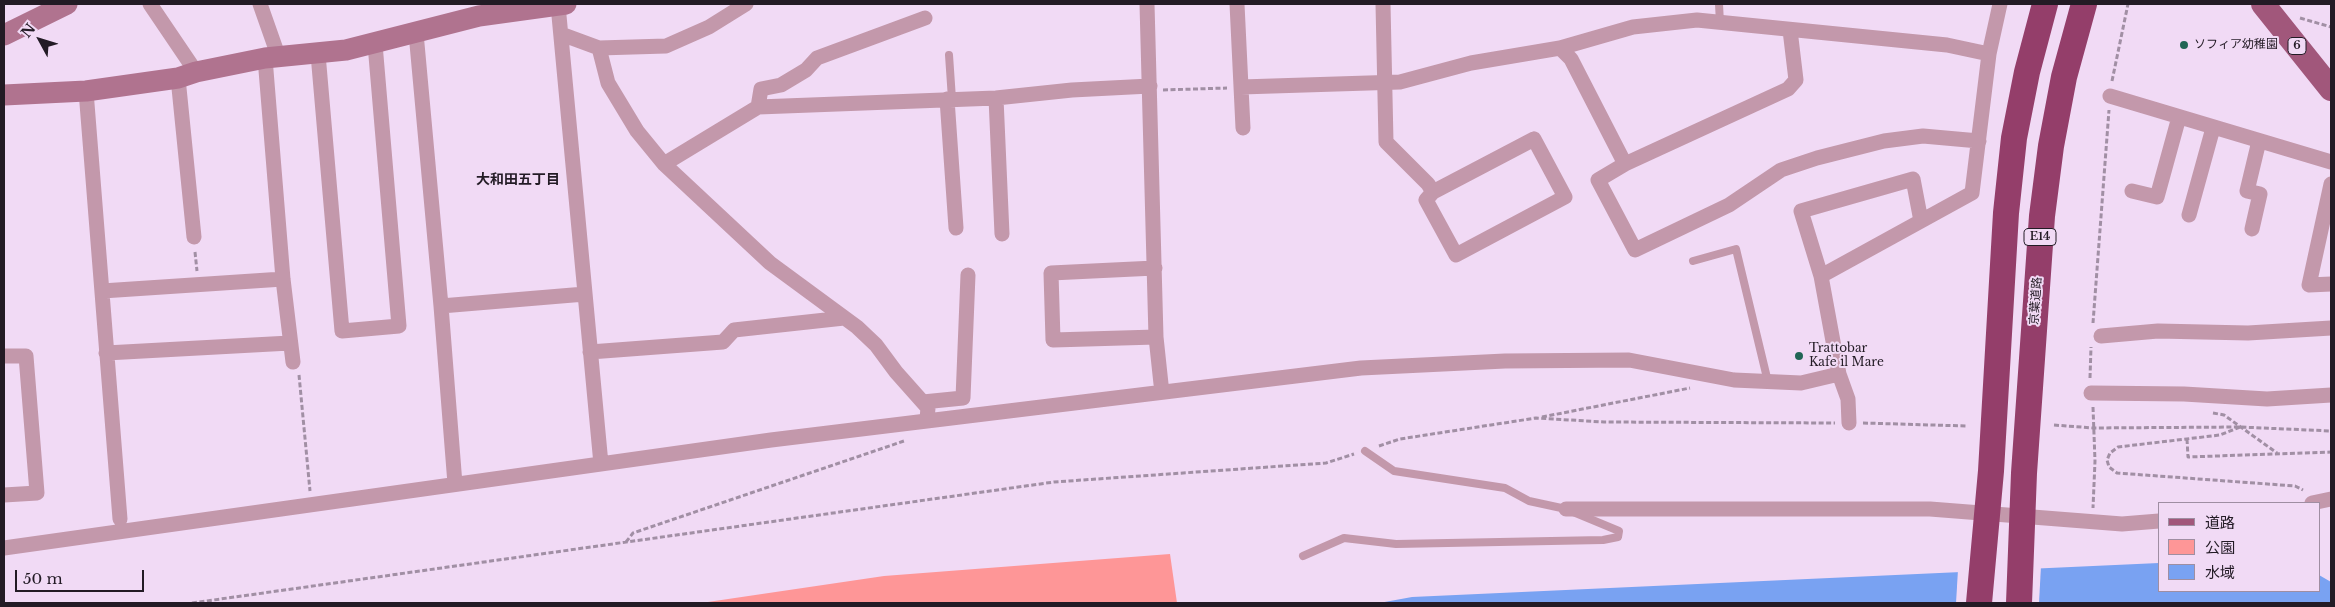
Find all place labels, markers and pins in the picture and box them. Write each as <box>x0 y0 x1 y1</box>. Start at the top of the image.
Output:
place label: ソフィア幼稚園 <box>2194 38 2278 52</box>
marker: ソフィア幼稚園 <box>2178 39 2190 51</box>
place label: Trattobar Kafe il Mare <box>1809 342 1884 370</box>
marker: Trattobar Kafe il Mare <box>1793 350 1805 362</box>

